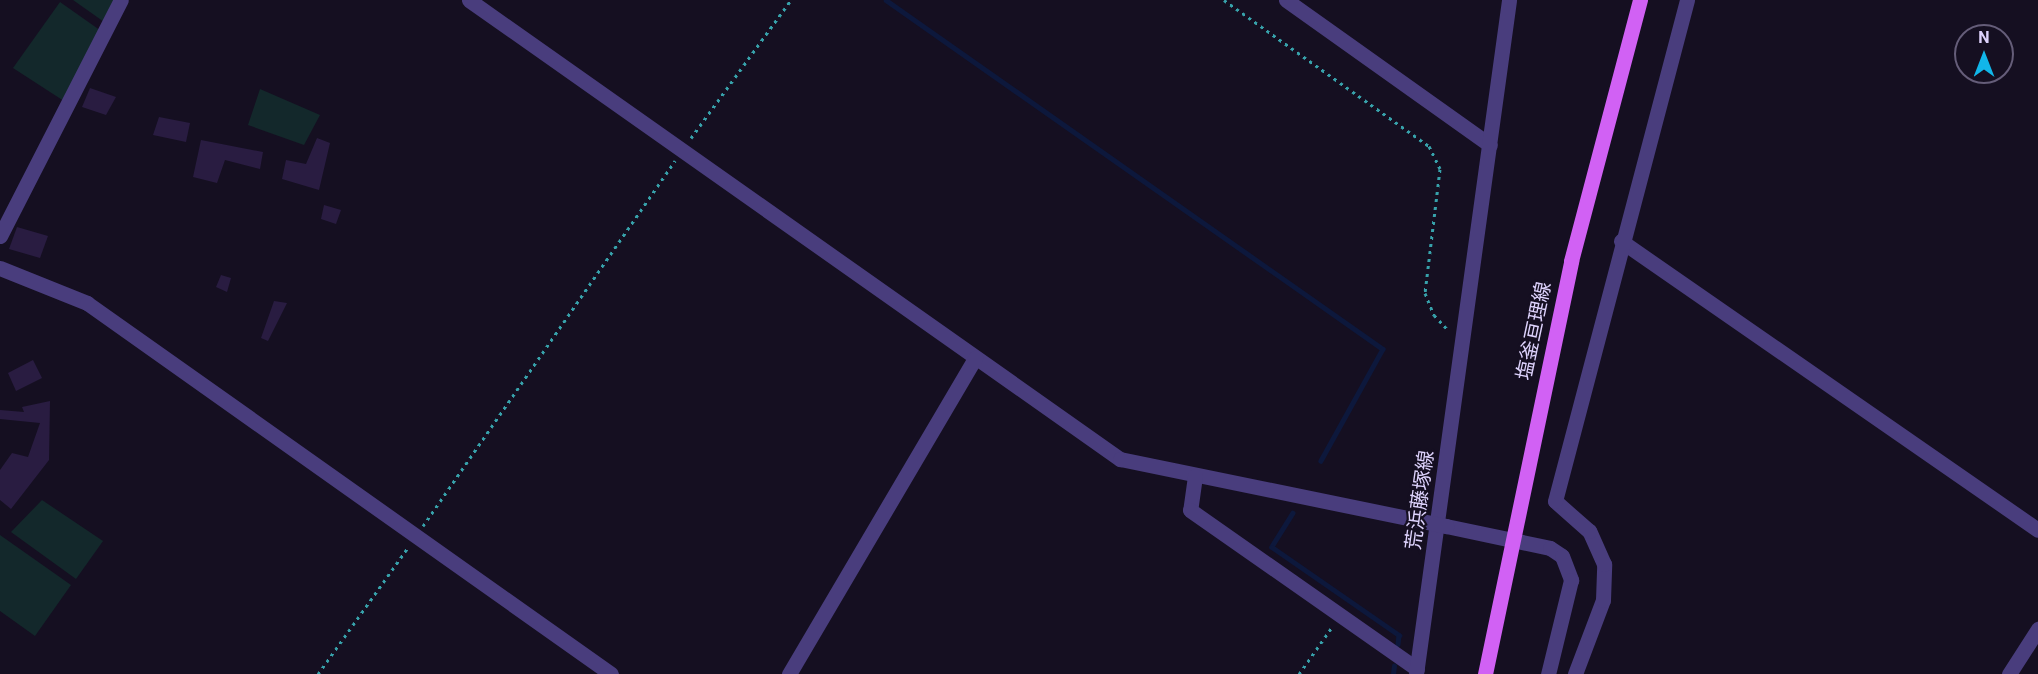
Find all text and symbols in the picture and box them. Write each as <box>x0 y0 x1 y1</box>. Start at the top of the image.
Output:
north arrow <box>1954 24 2014 84</box>
text: N <box>1978 28 1990 47</box>
street label: 塩釜亘理線 <box>1512 280 1556 382</box>
street label: 荒浜藤塚線 <box>1401 449 1439 551</box>

